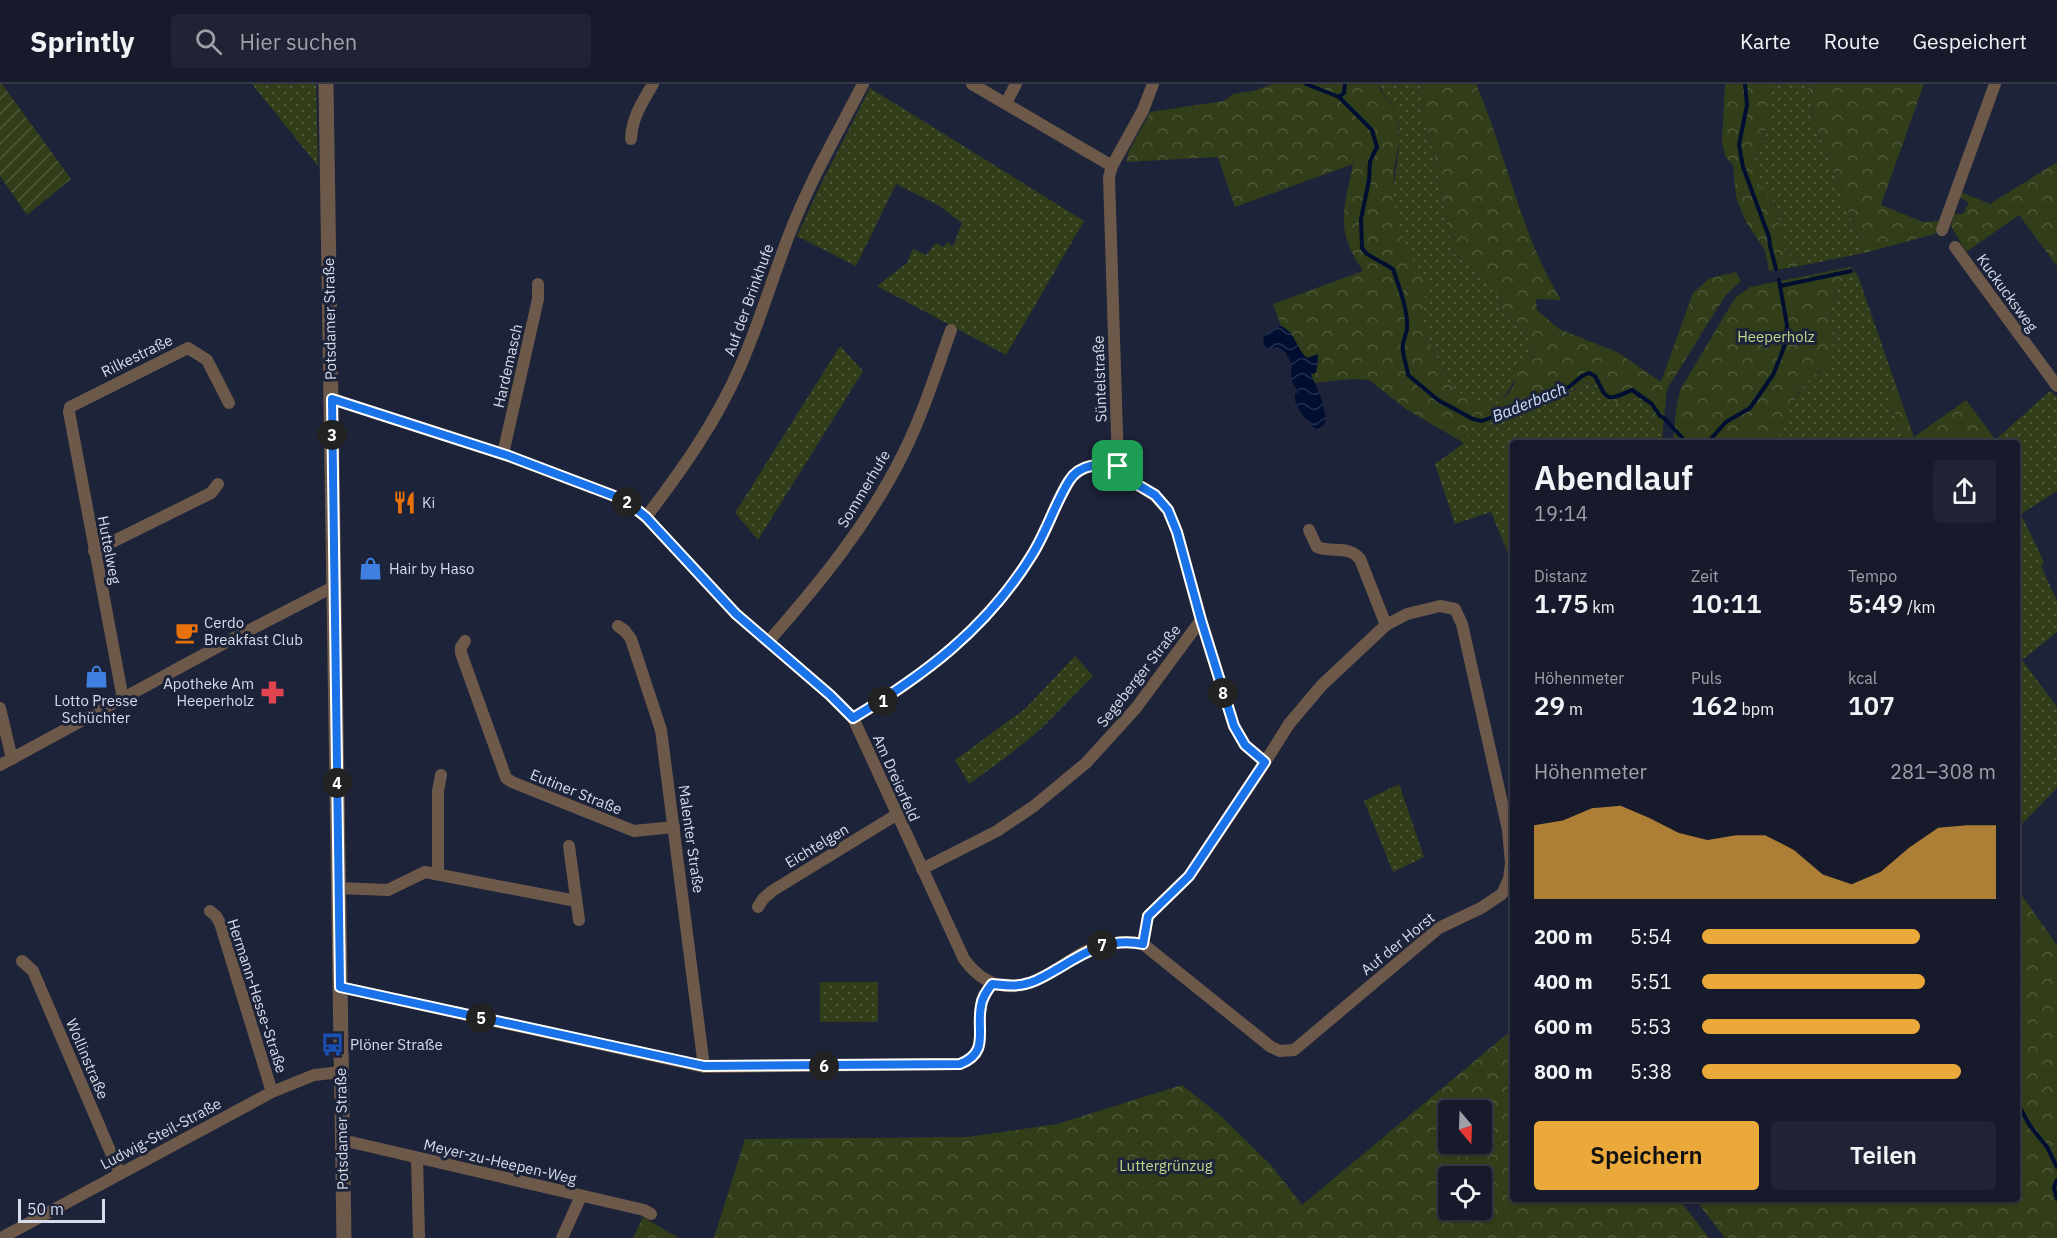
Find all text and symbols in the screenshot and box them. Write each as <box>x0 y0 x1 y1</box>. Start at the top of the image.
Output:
search box <box>171 14 591 68</box>
text: Sprintly <box>30 23 135 60</box>
icon: search <box>192 25 225 58</box>
text: Hier suchen <box>240 27 357 56</box>
text: Karte <box>1740 27 1791 55</box>
text: Route <box>1824 27 1880 55</box>
text: Gespeichert <box>1913 27 2027 55</box>
street label: Auf der Brinkhufe <box>719 241 778 359</box>
street label: Kuckucksweg <box>1973 250 2042 335</box>
street label: Potsdamer Straße <box>319 258 340 380</box>
street label: Hardemasch <box>489 322 526 410</box>
park label: Heeperholz <box>1737 327 1815 346</box>
street label: Rilkestraße <box>98 330 176 381</box>
street label: Süntelstraße <box>1088 335 1111 423</box>
water label: Baderbach <box>1489 378 1569 426</box>
pin: 3 <box>317 420 347 450</box>
text: 3 <box>327 425 337 445</box>
pin <box>1092 440 1143 491</box>
street label: Sommerhufe <box>833 447 894 531</box>
icon: arrive <box>1101 449 1134 482</box>
text: Abendlauf <box>1534 456 1693 499</box>
button: share <box>1933 460 1996 523</box>
pin: 2 <box>612 487 642 517</box>
restaurant icon: Ki <box>391 490 417 516</box>
text: 2 <box>622 492 632 512</box>
place label: Ki <box>422 493 435 512</box>
text: 19:14 <box>1534 500 1588 527</box>
street label: Huttelweg <box>94 514 125 586</box>
shop icon: Hair by Haso <box>358 556 384 582</box>
place label: Hair by Haso <box>389 559 474 578</box>
text: Distanz <box>1534 566 1587 586</box>
text: Zeit <box>1691 566 1719 586</box>
text: Tempo <box>1848 566 1897 586</box>
text: 1.75 <box>1534 586 1589 620</box>
text: 10:11 <box>1691 586 1762 620</box>
text: 5:49 <box>1848 586 1903 620</box>
text: km <box>1589 597 1615 617</box>
text: /km <box>1903 597 1935 617</box>
place label: Cerdo Breakfast Club <box>204 613 303 649</box>
cafe icon: Cerdo Breakfast Club <box>173 619 199 645</box>
street label: Segeberger Straße <box>1092 620 1185 731</box>
shop icon: Lotto Presse Schüchter <box>83 664 109 690</box>
text: Höhenmeter <box>1534 668 1624 688</box>
text: Puls <box>1691 668 1722 688</box>
text: kcal <box>1848 668 1877 688</box>
place label: Apotheke Am Heeperholz <box>163 674 254 710</box>
pin: 8 <box>1208 678 1238 708</box>
pharmacy icon: Apotheke Am Heeperholz <box>259 680 285 706</box>
text: 8 <box>1218 683 1228 703</box>
pin: 1 <box>868 686 898 716</box>
text: 29 <box>1534 688 1565 722</box>
text: 162 <box>1691 688 1738 722</box>
text: 107 <box>1848 688 1895 722</box>
place label: Lotto Presse Schüchter <box>54 691 138 727</box>
text: 1 <box>878 691 888 711</box>
text: m <box>1565 699 1583 719</box>
text: bpm <box>1738 699 1774 719</box>
street label: Am Dreierfeld <box>869 731 924 824</box>
text: Höhenmeter <box>1534 758 1647 785</box>
text: 281–308 m <box>1890 758 1996 785</box>
street label: Eutiner Straße <box>527 764 625 819</box>
pin: 4 <box>322 768 352 798</box>
text: 4 <box>332 773 342 793</box>
street label: Malenter Straße <box>675 784 708 894</box>
street label: Eichtelgen <box>782 819 852 872</box>
street label: Auf der Horst <box>1357 908 1438 979</box>
street label: Hermann-Hesse-Straße <box>224 916 291 1075</box>
text: 200 m <box>1534 923 1593 950</box>
text: 5:54 <box>1630 923 1672 950</box>
pin: 7 <box>1087 930 1117 960</box>
text: 7 <box>1097 935 1107 955</box>
text: 400 m <box>1534 968 1593 995</box>
text: 5:51 <box>1630 968 1672 995</box>
pin: 5 <box>466 1003 496 1033</box>
text: 5 <box>476 1008 486 1028</box>
text: 600 m <box>1534 1013 1593 1040</box>
text: 5:53 <box>1630 1013 1672 1040</box>
street label: Wollinstraße <box>62 1016 113 1102</box>
bus stop icon: Plöner Straße <box>319 1032 345 1058</box>
place label: Plöner Straße <box>350 1035 443 1054</box>
pin: 6 <box>809 1051 839 1081</box>
text: 6 <box>819 1056 829 1076</box>
text: 800 m <box>1534 1058 1593 1085</box>
text: 5:38 <box>1630 1058 1672 1085</box>
street label: Potsdamer Straße <box>331 1068 352 1190</box>
street label: Ludwig-Steil-Straße <box>97 1094 224 1173</box>
north arrow <box>1438 1100 1492 1154</box>
map controls <box>1438 1100 1492 1220</box>
button: Speichern <box>1534 1121 1759 1190</box>
button: Teilen <box>1771 1121 1996 1190</box>
street label: Meyer-zu-Heepen-Weg <box>422 1135 578 1188</box>
park label: Luttergrünzug <box>1119 1156 1213 1175</box>
button: locate <box>1438 1166 1492 1220</box>
scale bar <box>18 1196 105 1224</box>
text: 50 m <box>27 1199 64 1219</box>

